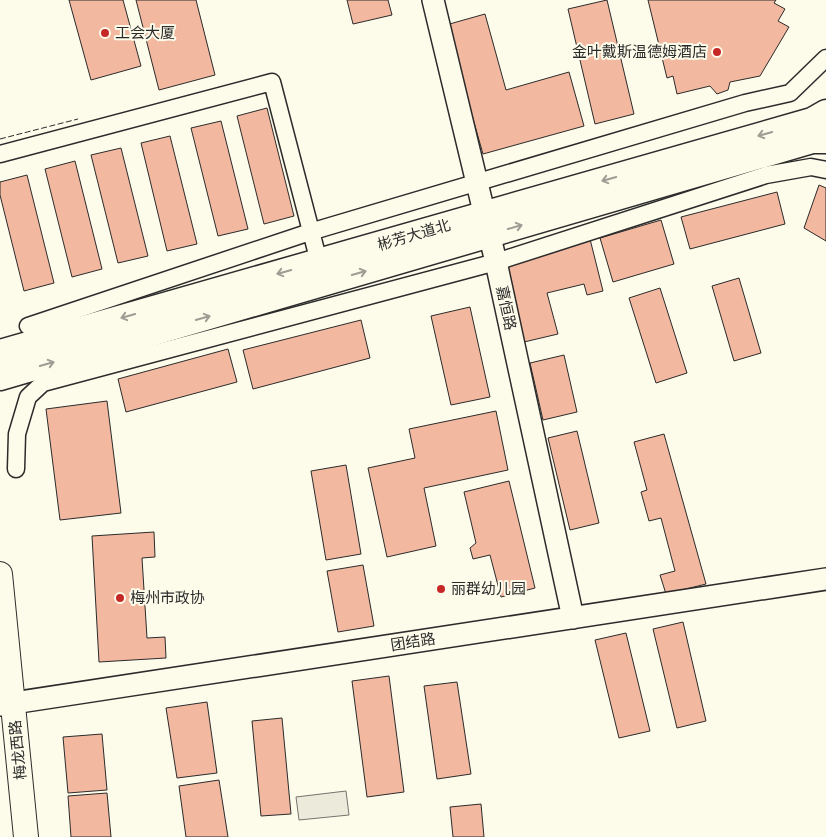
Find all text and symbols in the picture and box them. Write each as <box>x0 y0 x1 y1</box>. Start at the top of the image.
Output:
place label: 工会大厦 <box>115 23 175 43</box>
marker: 工会大厦 <box>99 27 111 39</box>
place label: 金叶戴斯温德姆酒店 <box>572 42 707 62</box>
marker: 金叶戴斯温德姆酒店 <box>711 46 723 58</box>
one-way arrow <box>757 130 773 140</box>
one-way arrow <box>601 174 617 184</box>
street label: 彬芳大道北 <box>375 215 453 255</box>
one-way arrow <box>506 222 522 231</box>
one-way arrow <box>277 267 293 277</box>
one-way arrow <box>350 267 366 277</box>
street label: 嘉恒路 <box>492 284 520 332</box>
one-way arrow <box>121 312 137 322</box>
one-way arrow <box>194 313 210 322</box>
one-way arrow <box>38 358 54 368</box>
place label: 丽群幼儿园 <box>451 579 526 599</box>
marker: 丽群幼儿园 <box>435 583 447 595</box>
place label: 梅州市政协 <box>130 588 205 608</box>
marker: 梅州市政协 <box>114 592 126 604</box>
street label: 团结路 <box>389 629 437 655</box>
street label: 梅龙西路 <box>5 719 31 781</box>

